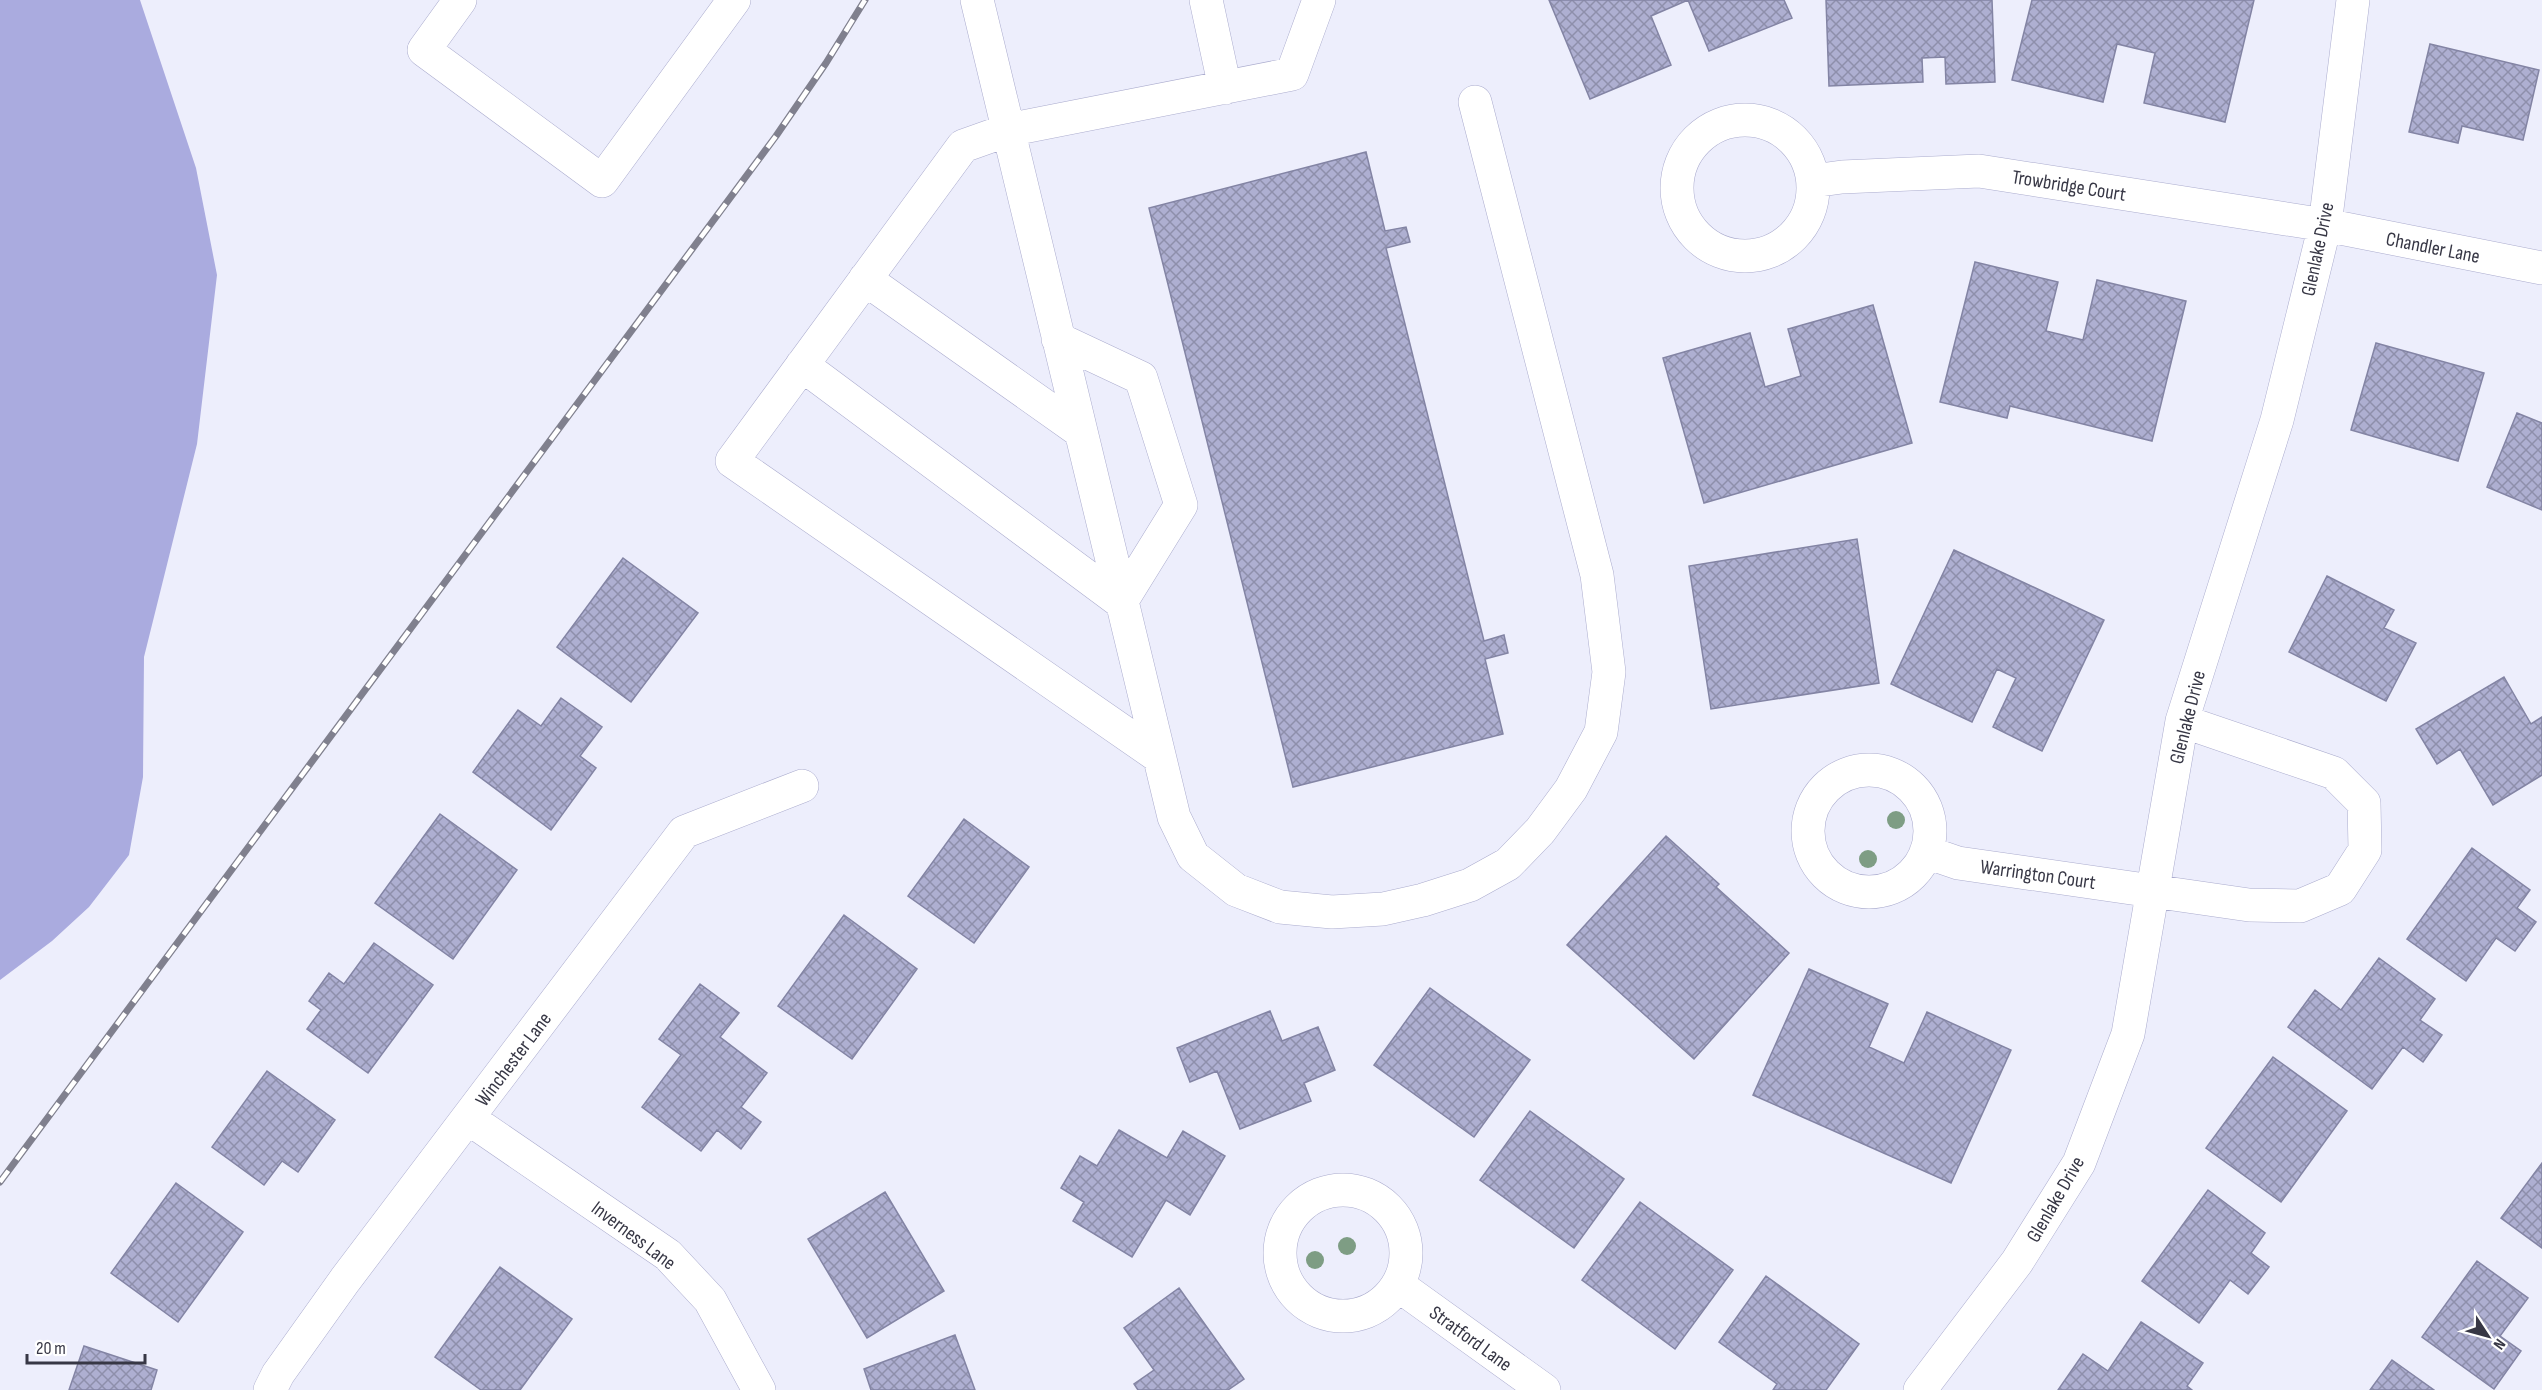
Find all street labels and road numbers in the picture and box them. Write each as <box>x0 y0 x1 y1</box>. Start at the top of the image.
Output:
street label: Trowbridge Court <box>2010 165 2128 207</box>
street label: Glenlake Drive <box>2296 200 2340 298</box>
street label: Chandler Lane <box>2384 227 2482 269</box>
street label: Glenlake Drive <box>2165 668 2211 766</box>
street label: Warrington Court <box>1979 855 2097 895</box>
street label: Winchester Lane <box>471 1008 557 1111</box>
street label: Glenlake Drive <box>2022 1152 2090 1247</box>
street label: Inverness Lane <box>586 1196 680 1275</box>
street label: Stratford Lane <box>1424 1301 1516 1377</box>

